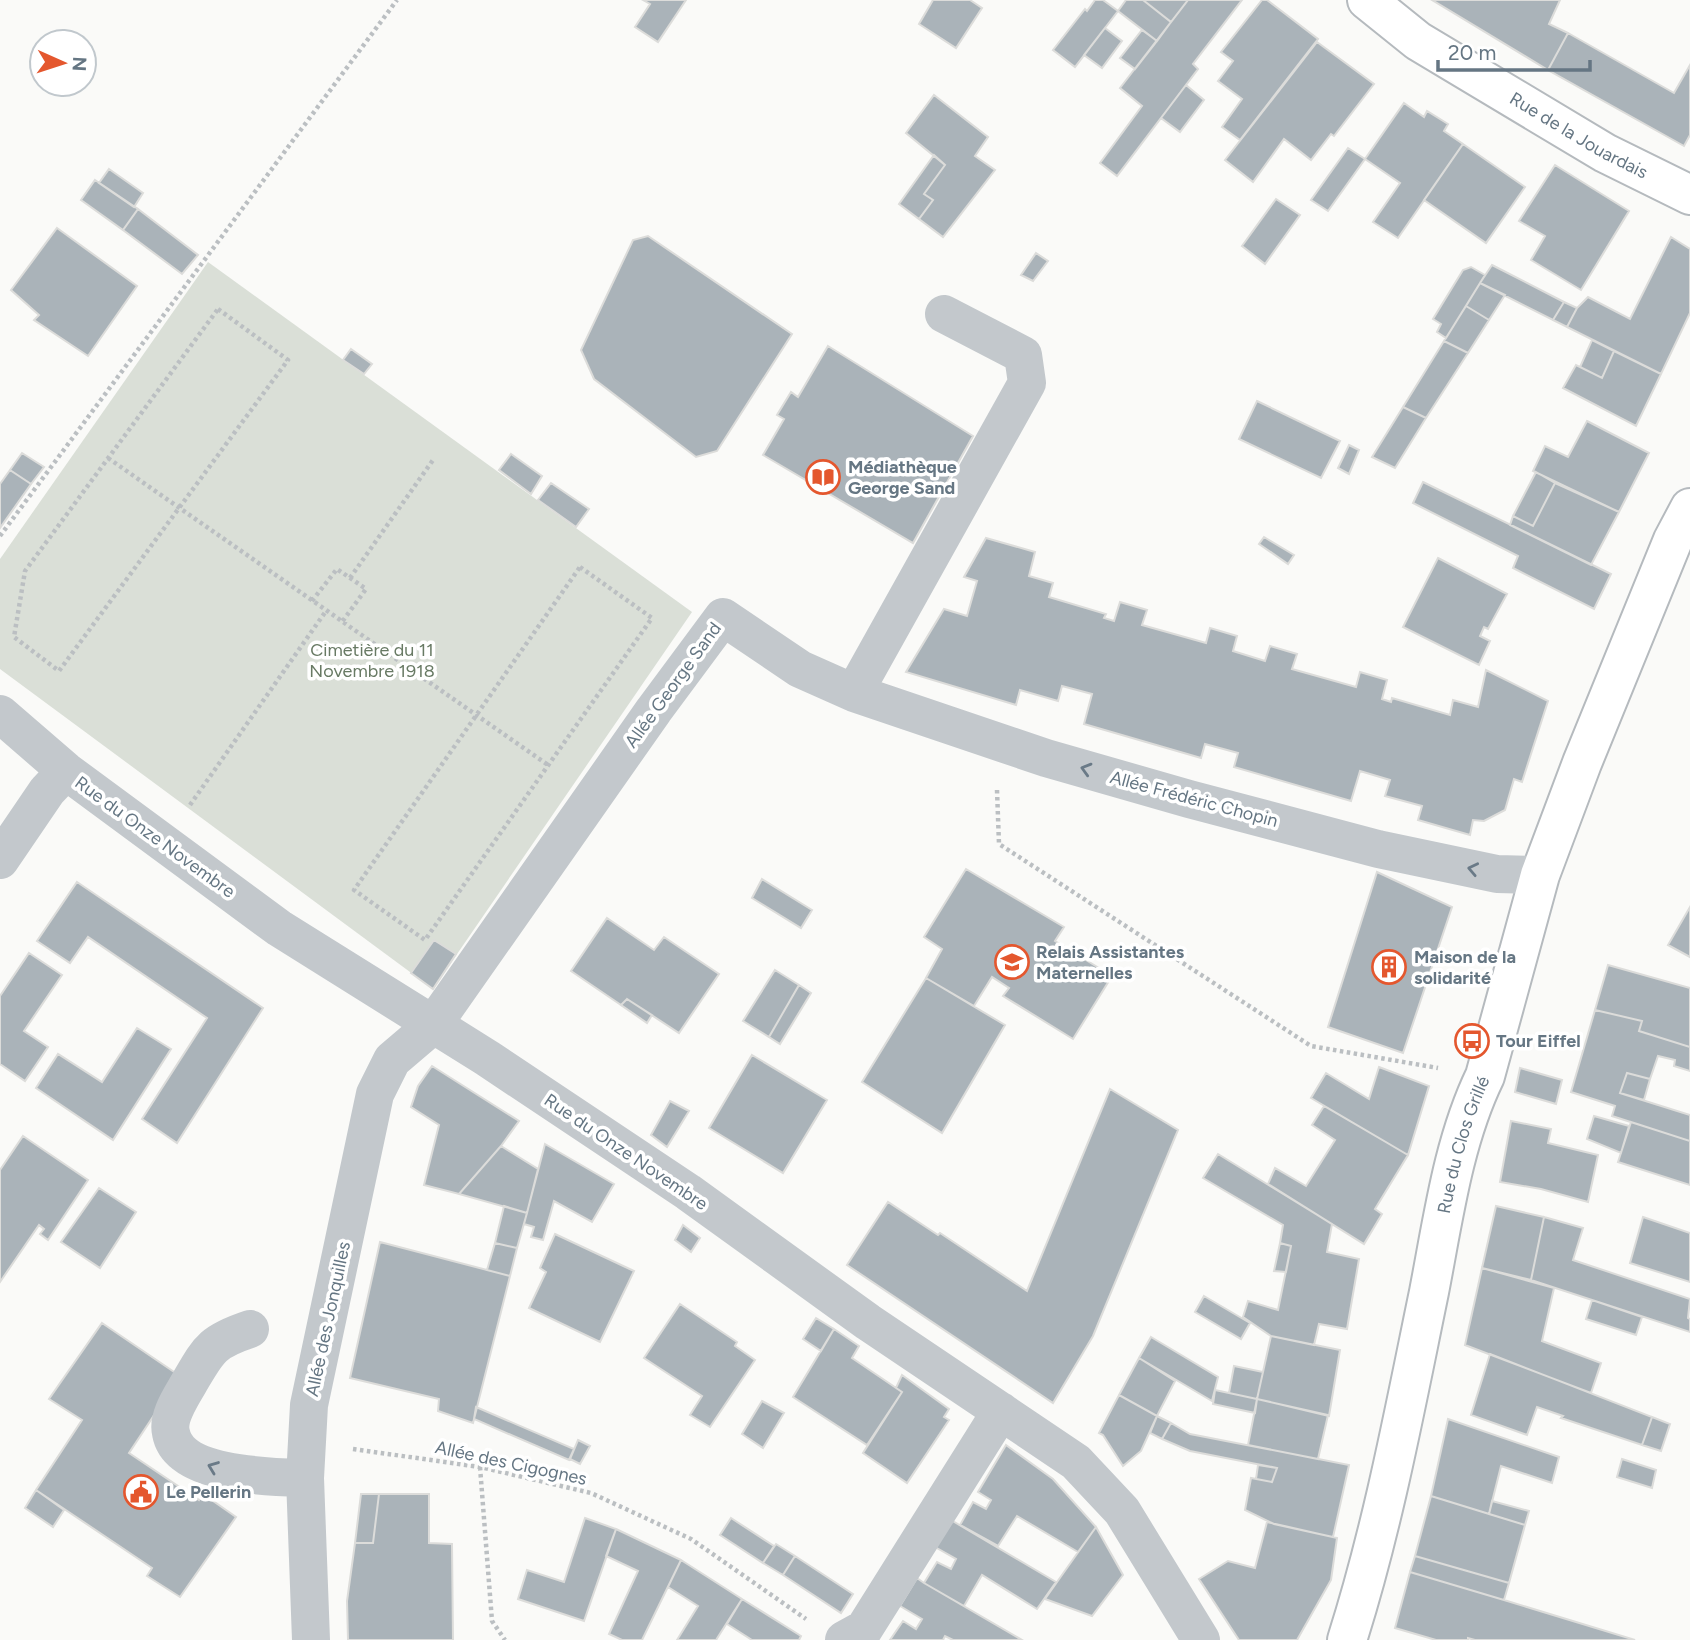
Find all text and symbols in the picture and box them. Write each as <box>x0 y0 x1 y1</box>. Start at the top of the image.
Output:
north arrow <box>28 28 98 98</box>
scale bar <box>1438 28 1590 72</box>
text: 20 m <box>1448 40 1496 65</box>
text: N <box>68 56 91 72</box>
street label: Rue de la Jouardais <box>1506 87 1651 183</box>
place label: Médiathèque George Sand <box>848 456 957 499</box>
library icon: Médiathèque George Sand <box>804 458 842 496</box>
street label: Allée George Sand <box>620 618 726 752</box>
park label: Cimetière du 11 Novembre 1918 <box>309 639 435 682</box>
one-way arrow <box>1081 763 1093 778</box>
street label: Allée Frédéric Chopin <box>1108 766 1280 832</box>
street label: Rue du Onze Novembre <box>71 771 240 903</box>
one-way arrow <box>1467 862 1479 877</box>
place label: Relais Assistantes Maternelles <box>1036 941 1185 984</box>
school or university icon: Relais Assistantes Maternelles <box>993 943 1031 981</box>
place label: Maison de la solidarité <box>1414 946 1516 989</box>
building icon: Maison de la solidarité <box>1370 948 1408 986</box>
bus stop icon: Tour Eiffel <box>1453 1022 1491 1060</box>
place label: Tour Eiffel <box>1496 1030 1581 1052</box>
street label: Rue du Clos Grillé <box>1433 1072 1494 1216</box>
street label: Rue du Onze Novembre <box>540 1089 712 1215</box>
street label: Allée des Jonquilles <box>301 1239 355 1399</box>
street label: Allée des Cigognes <box>433 1436 589 1490</box>
one-way arrow <box>208 1461 220 1475</box>
public building icon: Le Pellerin <box>122 1473 160 1511</box>
place label: Le Pellerin <box>166 1481 251 1503</box>

